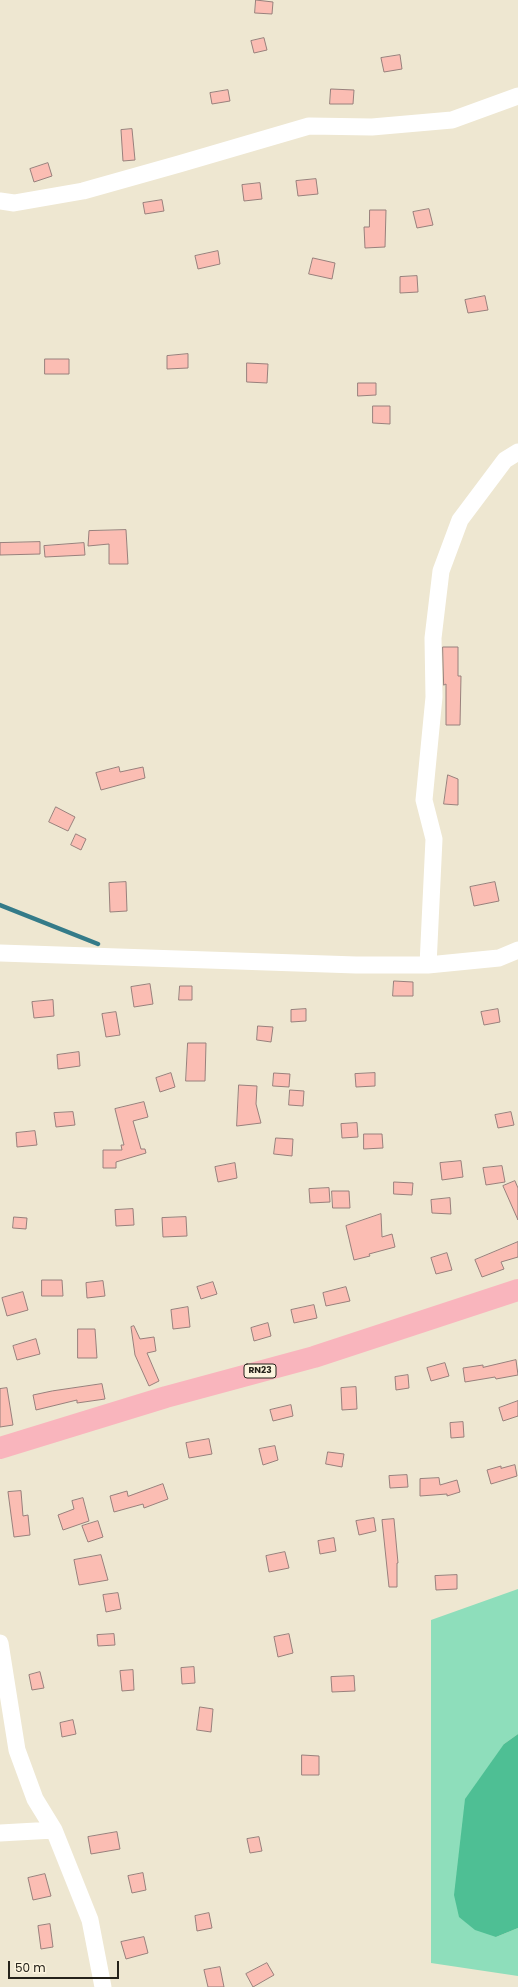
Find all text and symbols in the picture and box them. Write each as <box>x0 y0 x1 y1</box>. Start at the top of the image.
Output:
road number: RN23 <box>244 1364 276 1378</box>
scale bar <box>10 1953 121 1979</box>
text: 50 m <box>15 1959 46 1976</box>

